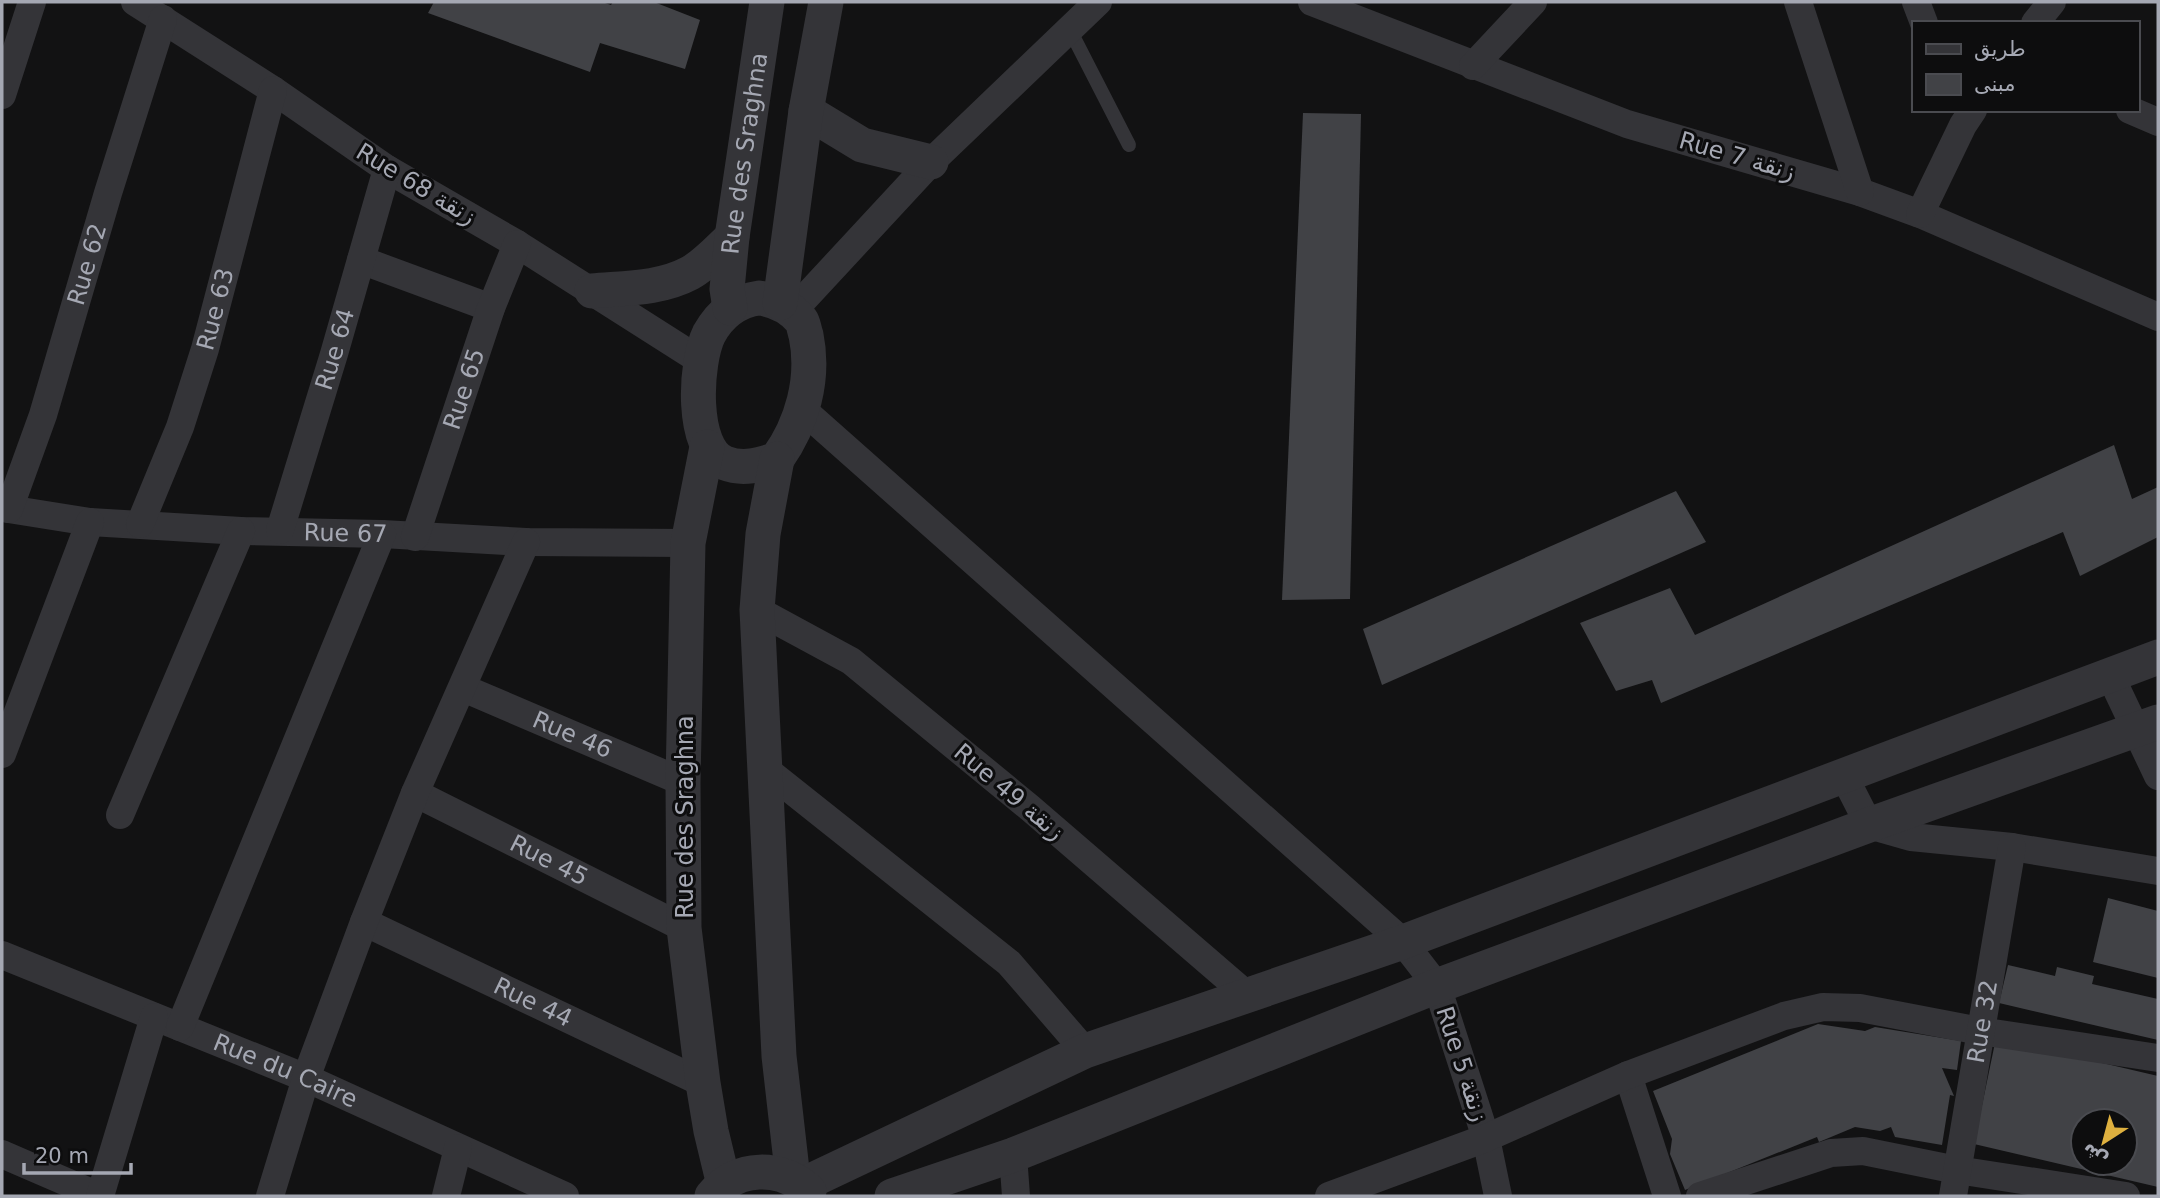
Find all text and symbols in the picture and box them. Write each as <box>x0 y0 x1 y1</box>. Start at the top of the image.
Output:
legend <box>1912 21 2139 112</box>
text: طريق <box>1974 37 2026 61</box>
street label: Rue des Sraghna <box>716 51 773 256</box>
text: مبنى <box>1974 72 2015 96</box>
street label: Rue 7 زنقة <box>1676 126 1798 186</box>
street label: Rue 68 زنقة <box>351 137 481 231</box>
street label: Rue 62 <box>62 220 112 308</box>
street label: Rue 63 <box>191 265 240 353</box>
street label: Rue 64 <box>310 305 360 393</box>
street label: Rue 65 <box>438 345 491 433</box>
street label: Rue 67 <box>303 518 388 548</box>
street label: Rue 46 <box>528 705 616 764</box>
street label: Rue des Sraghna <box>671 715 699 919</box>
street label: Rue 49 زنقة <box>948 738 1070 846</box>
street label: Rue 45 <box>505 829 593 892</box>
street label: Rue 44 <box>489 972 577 1033</box>
street label: Rue 32 <box>1962 978 2003 1065</box>
street label: Rue 5 زنقة <box>1430 1003 1494 1125</box>
street label: Rue du Caire <box>209 1028 362 1113</box>
north arrow <box>2069 1107 2139 1177</box>
scale bar <box>24 1132 131 1176</box>
text: ش <box>2077 1138 2112 1172</box>
text: 20 m <box>35 1144 89 1168</box>

